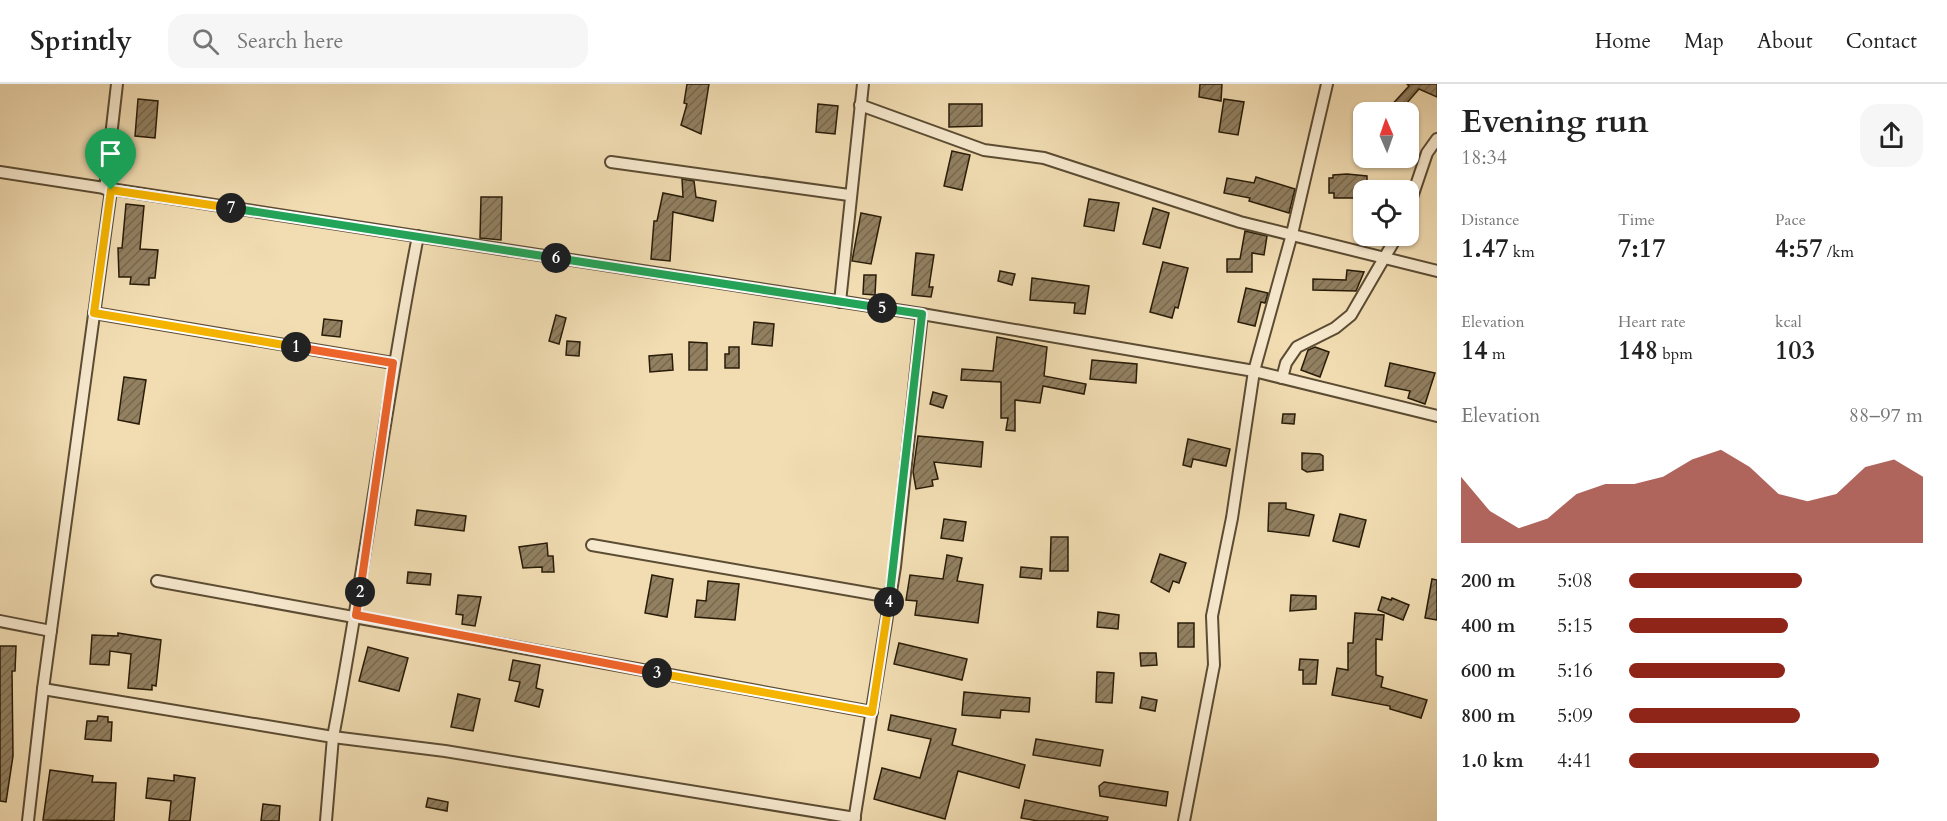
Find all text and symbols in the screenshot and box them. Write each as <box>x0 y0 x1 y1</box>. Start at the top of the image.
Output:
search box <box>168 14 588 68</box>
text: Sprintly <box>30 22 132 60</box>
icon: search <box>189 25 222 58</box>
text: Search here <box>237 26 344 56</box>
text: Home <box>1595 27 1651 56</box>
text: Map <box>1684 27 1724 56</box>
text: About <box>1757 27 1813 56</box>
text: Contact <box>1846 27 1917 56</box>
text: Evening run <box>1461 99 1649 144</box>
north arrow <box>1353 102 1419 168</box>
map controls <box>1353 102 1419 246</box>
button: share <box>1860 104 1923 167</box>
pin <box>85 128 136 190</box>
icon: arrive <box>94 137 127 170</box>
text: 18:34 <box>1461 144 1507 171</box>
button: locate <box>1353 180 1419 246</box>
pin: 7 <box>216 193 246 223</box>
text: 7 <box>227 197 235 219</box>
text: Distance <box>1461 209 1519 231</box>
text: Time <box>1618 209 1655 231</box>
text: Pace <box>1775 209 1806 231</box>
text: 1.47 <box>1461 231 1509 266</box>
text: 7:17 <box>1618 231 1666 266</box>
text: 4:57 <box>1775 231 1823 266</box>
text: km <box>1509 241 1535 263</box>
text: /km <box>1823 241 1854 263</box>
pin: 6 <box>541 243 571 273</box>
text: 6 <box>552 247 560 269</box>
pin: 5 <box>867 293 897 323</box>
text: 5 <box>878 297 886 319</box>
text: Elevation <box>1461 311 1525 333</box>
text: Heart rate <box>1618 311 1686 333</box>
text: kcal <box>1775 311 1802 333</box>
pin: 1 <box>281 332 311 362</box>
text: 14 <box>1461 333 1488 368</box>
text: 148 <box>1618 333 1658 368</box>
text: 103 <box>1775 333 1815 368</box>
text: 1 <box>292 336 300 358</box>
text: m <box>1488 343 1505 365</box>
text: bpm <box>1658 343 1693 365</box>
text: Elevation <box>1461 402 1540 429</box>
text: 88–97 m <box>1849 402 1923 429</box>
text: 200 m <box>1461 567 1516 594</box>
text: 5:08 <box>1557 567 1593 594</box>
pin: 2 <box>345 577 375 607</box>
text: 2 <box>356 581 364 603</box>
pin: 4 <box>874 587 904 617</box>
text: 4 <box>885 591 893 613</box>
text: 400 m <box>1461 612 1516 639</box>
text: 5:15 <box>1557 612 1593 639</box>
text: 600 m <box>1461 657 1516 684</box>
text: 5:16 <box>1557 657 1593 684</box>
pin: 3 <box>642 658 672 688</box>
text: 3 <box>653 662 661 684</box>
text: 800 m <box>1461 702 1516 729</box>
text: 5:09 <box>1557 702 1593 729</box>
text: 1.0 km <box>1461 747 1524 774</box>
text: 4:41 <box>1557 747 1593 774</box>

